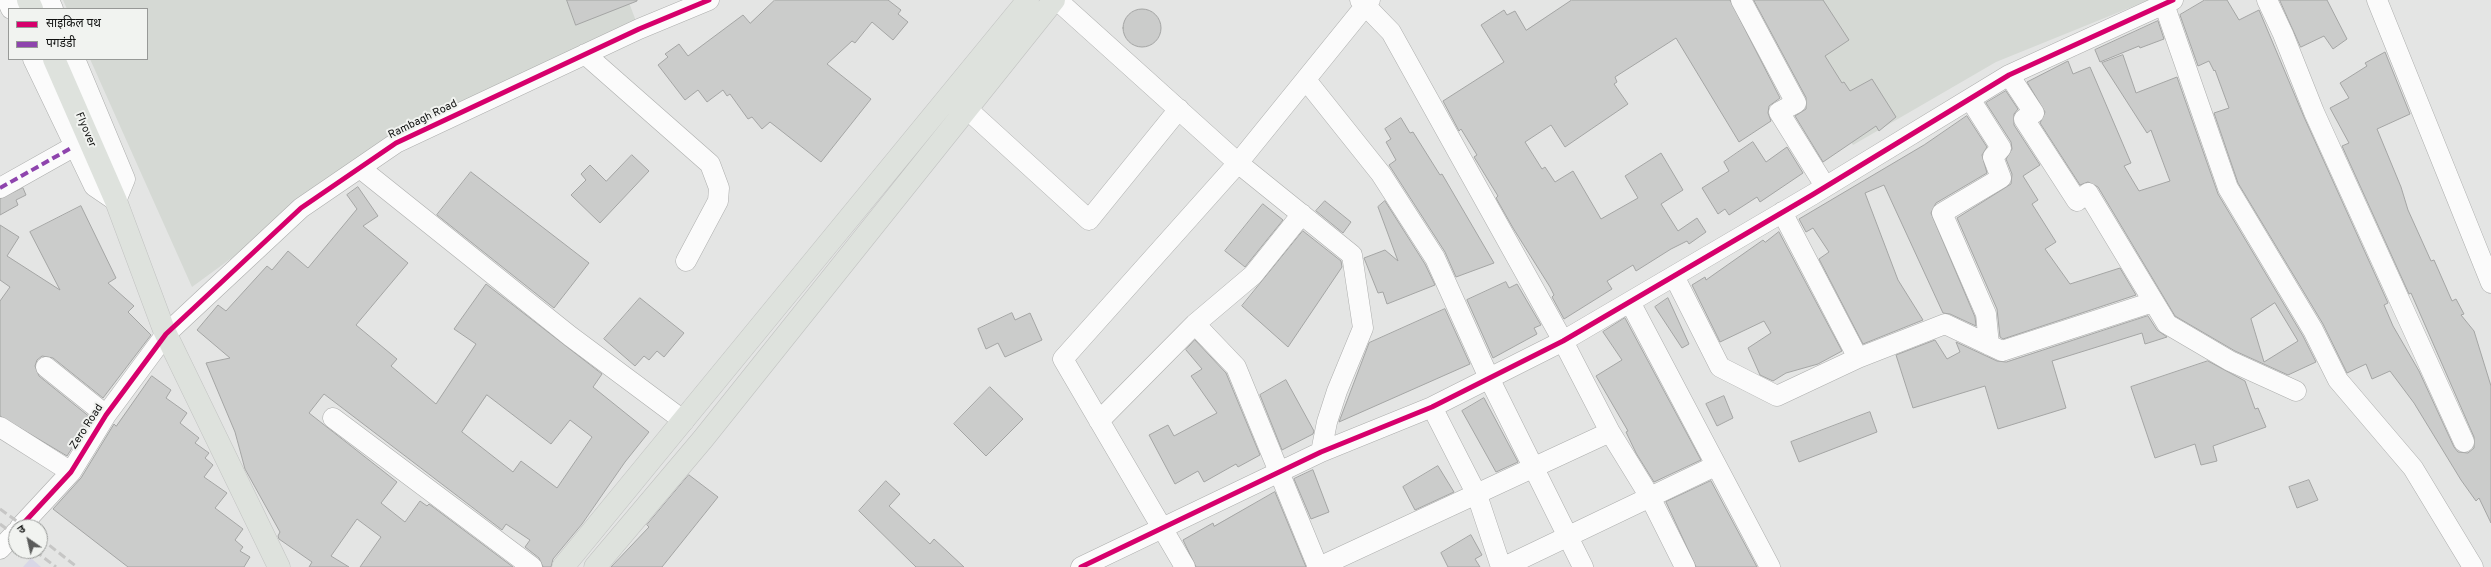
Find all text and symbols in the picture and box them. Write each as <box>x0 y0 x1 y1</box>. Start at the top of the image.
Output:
legend <box>8 8 148 60</box>
text: साइकिल पथ <box>46 16 101 32</box>
text: पगडंडी <box>46 36 76 52</box>
street label: Rambagh Road <box>386 98 460 142</box>
street label: Flyover <box>72 110 98 150</box>
street label: Zero Road <box>68 402 106 452</box>
north arrow <box>8 519 48 559</box>
text: उ <box>15 522 28 537</box>

